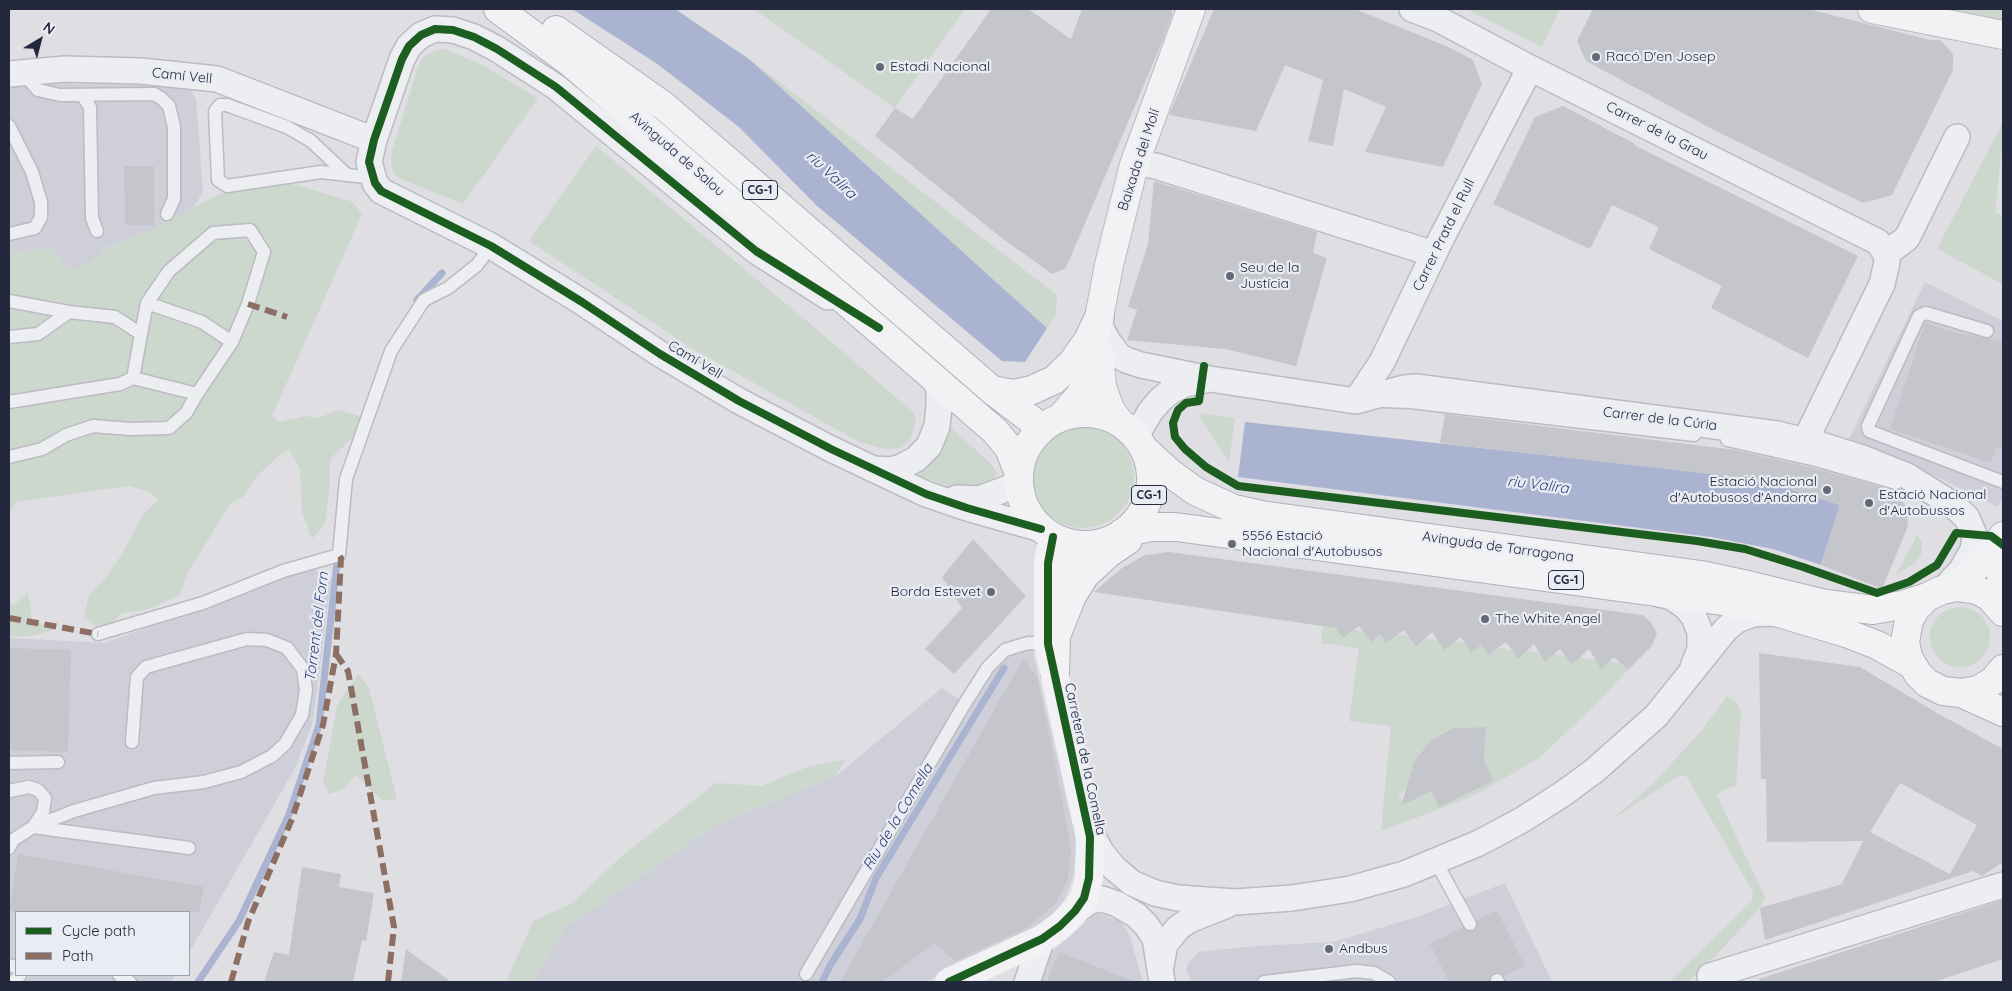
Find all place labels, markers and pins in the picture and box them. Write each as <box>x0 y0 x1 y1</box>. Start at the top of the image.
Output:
place label: Racó D'en Josep <box>1606 49 1715 65</box>
marker: Racó D'en Josep <box>1590 51 1602 63</box>
place label: Estadi Nacional <box>890 59 990 75</box>
marker: Estadi Nacional <box>874 61 886 73</box>
place label: Seu de la Justícia <box>1240 260 1299 292</box>
marker: Seu de la Justícia <box>1224 270 1236 282</box>
place label: Estació Nacional d'Autobusos d'Andorra <box>1670 474 1817 507</box>
marker: Estació Nacional d'Autobusos d'Andorra <box>1821 484 1833 496</box>
place label: Estació Nacional d'Autobussos <box>1879 487 1986 520</box>
marker: Estació Nacional d'Autobussos <box>1863 497 1875 509</box>
place label: 5556 Estació Nacional d'Autobusos <box>1242 528 1382 560</box>
marker: 5556 Estació Nacional d'Autobusos <box>1226 538 1238 550</box>
place label: Borda Estevet <box>891 584 981 600</box>
marker: Borda Estevet <box>985 586 997 598</box>
place label: The White Angel <box>1495 611 1601 627</box>
marker: The White Angel <box>1479 613 1491 625</box>
place label: Andbus <box>1339 941 1388 957</box>
marker: Andbus <box>1323 943 1335 955</box>

